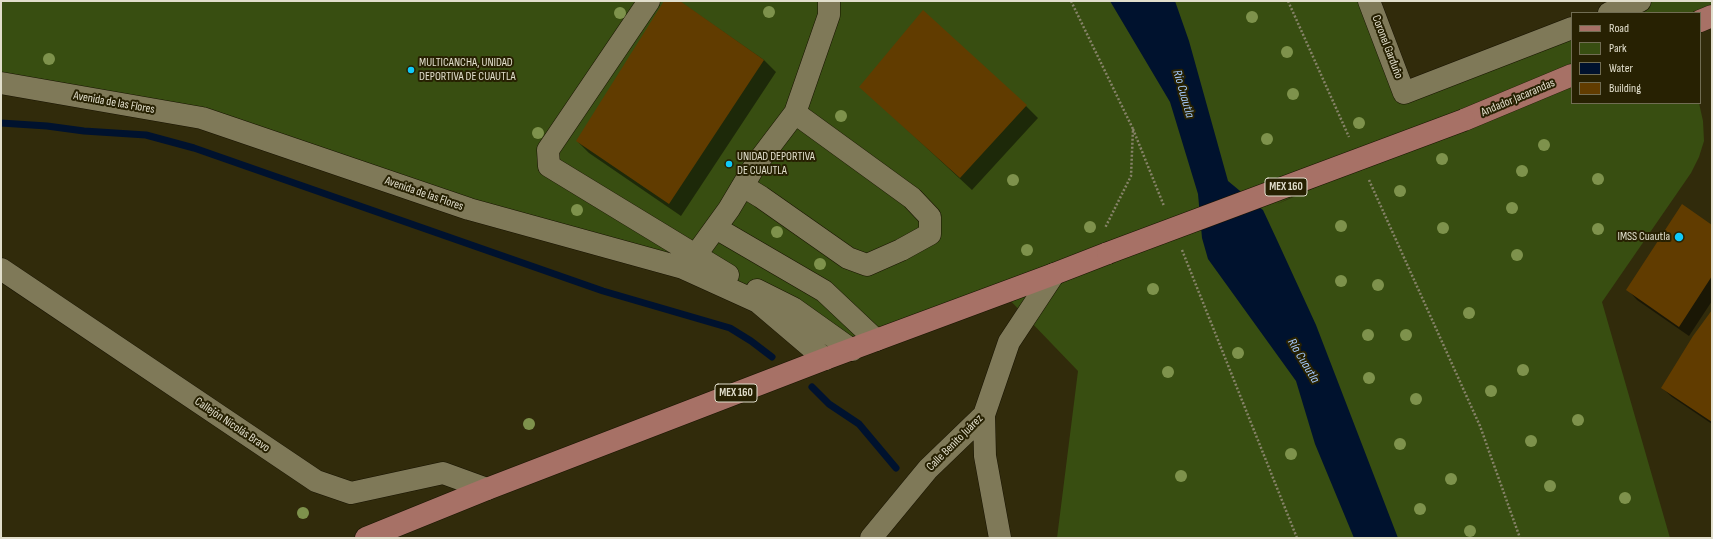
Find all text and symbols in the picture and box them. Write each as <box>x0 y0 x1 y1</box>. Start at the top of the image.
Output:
legend <box>1571 12 1701 104</box>
street label: Coronel Garduño <box>1368 13 1406 81</box>
text: Road <box>1609 21 1629 36</box>
text: Park <box>1609 41 1627 56</box>
place label: MULTICANCHA, UNIDAD DEPORTIVA DE CUAUTLA <box>419 56 516 84</box>
text: Water <box>1609 61 1633 76</box>
marker: MULTICANCHA, UNIDAD DEPORTIVA DE CUAUTLA <box>406 65 416 75</box>
water label: Rio Cuautla <box>1169 68 1197 120</box>
street label: Andador Jacarandas <box>1479 76 1557 120</box>
text: Building <box>1609 81 1641 96</box>
street label: Avenida de las Flores <box>72 89 156 117</box>
place label: UNIDAD DEPORTIVA DE CUAUTLA <box>737 150 815 178</box>
marker: UNIDAD DEPORTIVA DE CUAUTLA <box>724 159 734 169</box>
street label: Avenida de las Flores <box>383 174 465 214</box>
road number: MEX 160 <box>1265 178 1307 196</box>
place label: IMSS Cuautla <box>1618 230 1670 244</box>
marker: IMSS Cuautla <box>1673 231 1685 243</box>
water label: Río Cuautla <box>1284 336 1322 386</box>
road number: MEX 160 <box>715 384 757 402</box>
street label: Callejón Nicolás Bravo <box>192 395 272 455</box>
street label: Calle Benito Juárez <box>924 412 986 474</box>

